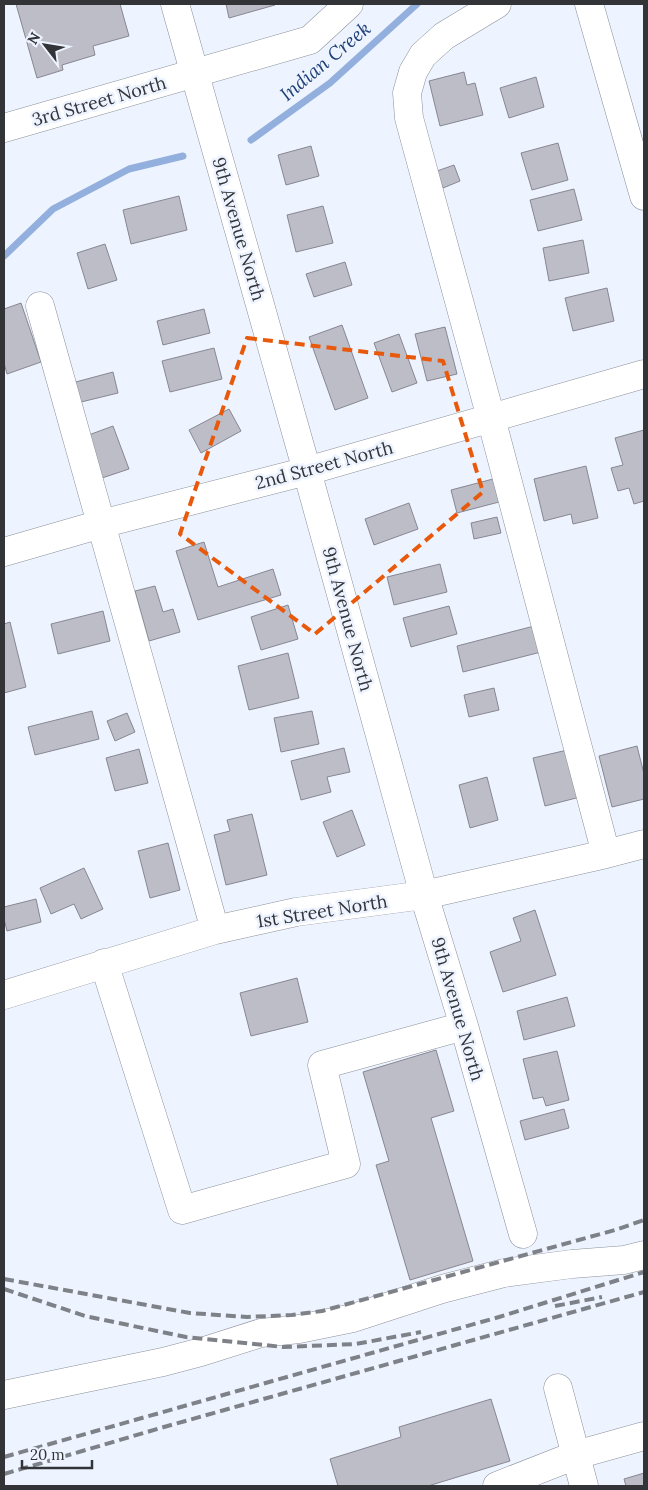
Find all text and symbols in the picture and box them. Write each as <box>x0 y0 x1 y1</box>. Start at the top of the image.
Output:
water label: Indian Creek <box>275 16 375 106</box>
north arrow <box>20 20 70 70</box>
text: N <box>23 29 44 48</box>
street label: 3rd Street North <box>29 71 169 131</box>
street label: 9th Avenue North <box>207 154 271 304</box>
street label: 2nd Street North <box>253 436 396 494</box>
street label: 9th Avenue North <box>318 544 378 694</box>
street label: 1st Street North <box>255 889 389 933</box>
street label: 9th Avenue North <box>426 934 490 1084</box>
scale bar <box>22 1438 92 1470</box>
text: 20 m <box>30 1445 65 1464</box>

